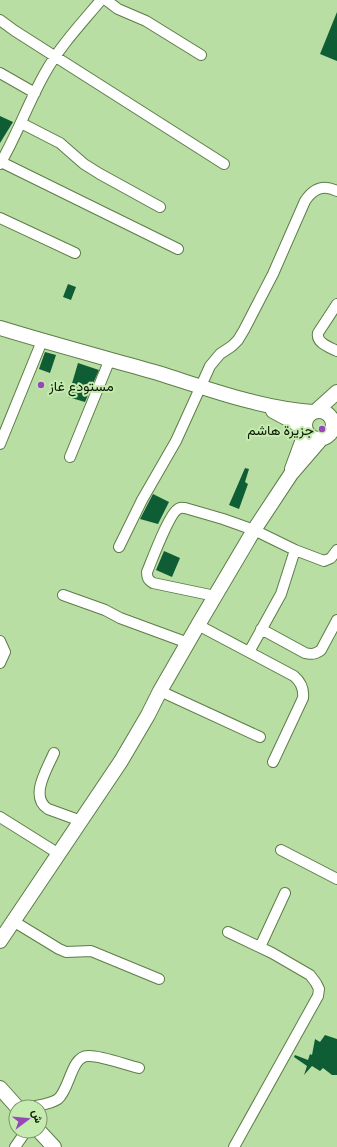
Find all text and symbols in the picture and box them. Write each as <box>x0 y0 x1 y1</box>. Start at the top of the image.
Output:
place label: مستودع غاز <box>48 375 114 397</box>
marker: مستودع غاز <box>36 380 46 390</box>
place label: جزيرة هاشم <box>247 419 314 440</box>
marker: جزيرة هاشم <box>317 424 327 434</box>
north arrow <box>8 1099 48 1139</box>
text: ش <box>28 1108 47 1125</box>

